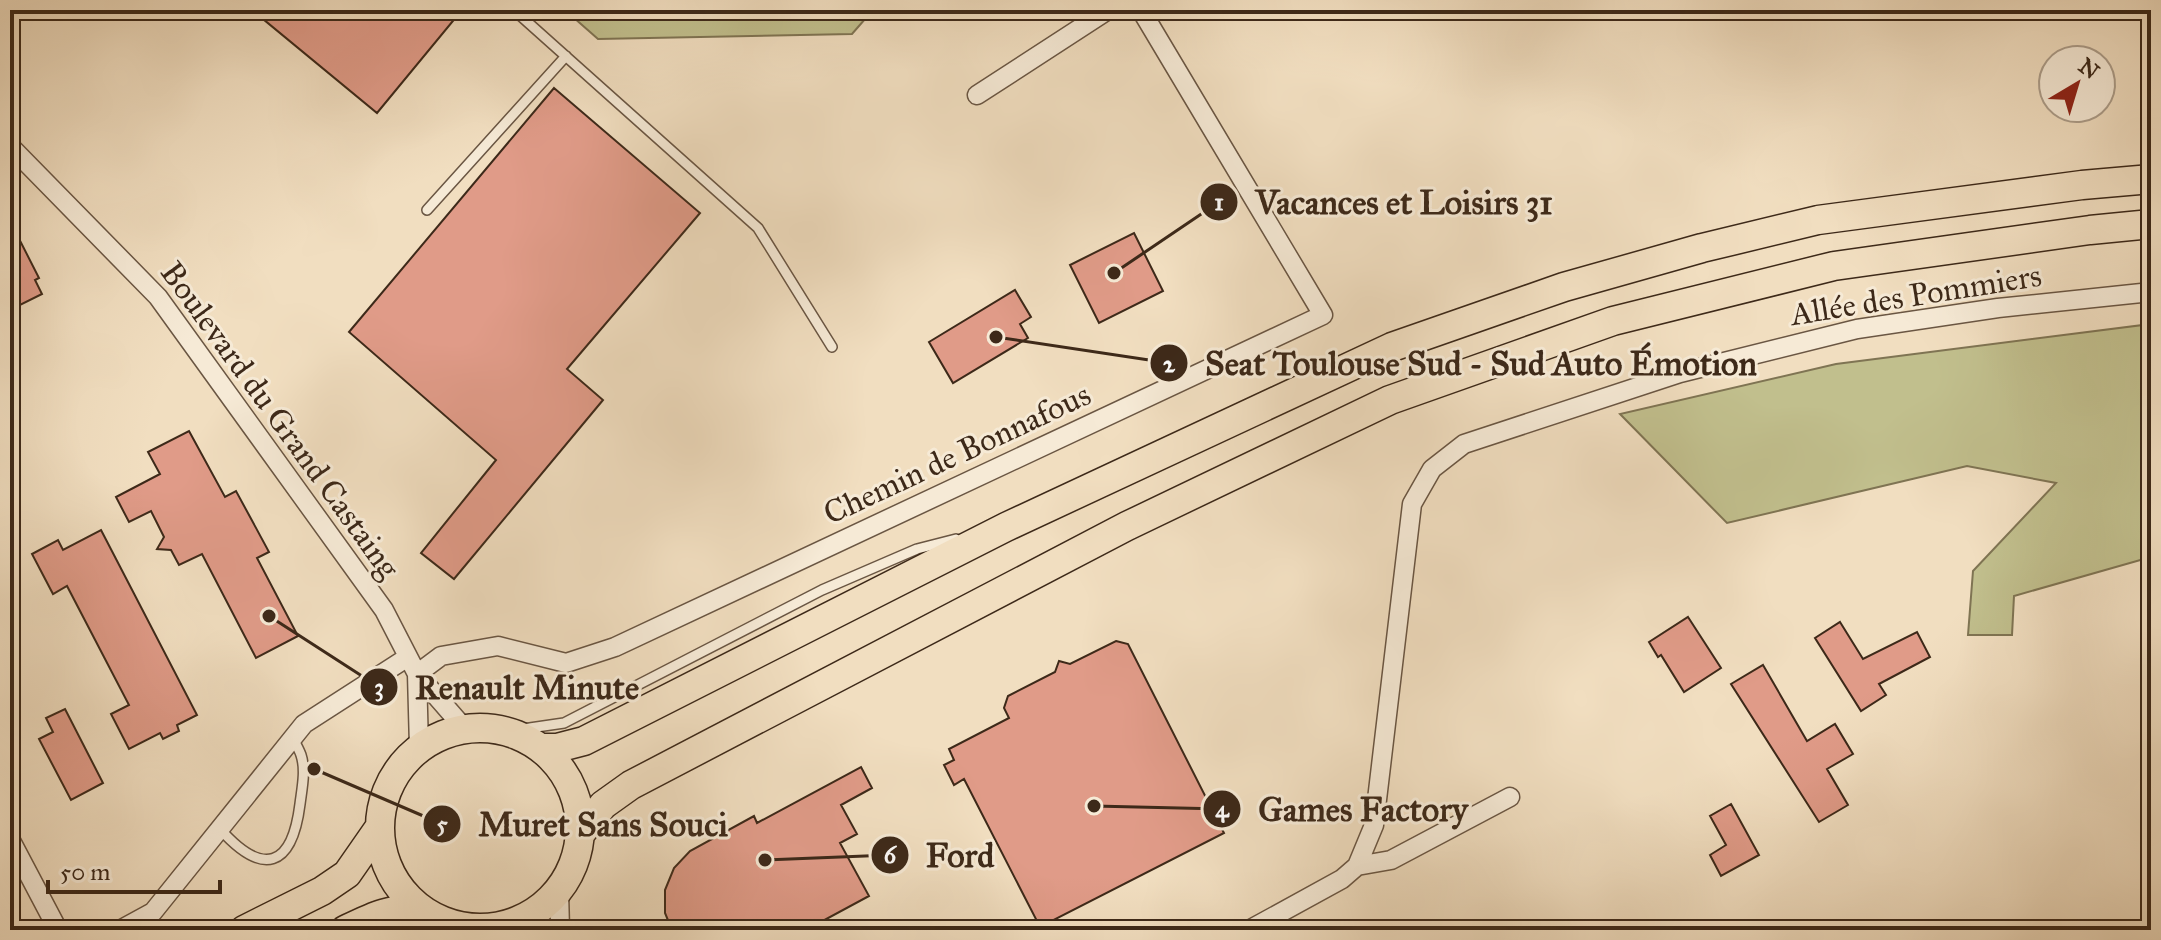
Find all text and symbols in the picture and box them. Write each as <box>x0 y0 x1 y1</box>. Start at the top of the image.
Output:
north arrow <box>2037 44 2117 124</box>
text: N <box>2073 52 2105 85</box>
callout: Vacances et Loisirs 31 <box>1199 173 1568 231</box>
text: Vacances et Loisirs 31 <box>1254 182 1553 223</box>
text: 1 <box>1214 187 1224 217</box>
street label: Boulevard du Grand Castaing <box>152 254 409 587</box>
street label: Allée des Pommiers <box>1786 256 2044 334</box>
callout: Seat Toulouse Sud - Sud Auto Émotion <box>1149 334 1773 392</box>
text: Seat Toulouse Sud - Sud Auto Émotion <box>1205 342 1758 384</box>
text: 2 <box>1163 349 1176 379</box>
street label: Chemin de Bonnafous <box>817 375 1097 533</box>
callout: Renault Minute <box>359 658 655 716</box>
text: Renault Minute <box>415 667 639 708</box>
text: 3 <box>374 672 384 702</box>
callout: Games Factory <box>1202 780 1484 838</box>
text: Games Factory <box>1258 789 1469 830</box>
text: 4 <box>1215 794 1230 824</box>
callout: Muret Sans Souci <box>422 795 744 853</box>
text: Muret Sans Souci <box>478 804 728 845</box>
text: 5 <box>436 809 448 839</box>
callout: Ford <box>870 826 1010 884</box>
text: Ford <box>926 835 995 876</box>
text: 6 <box>884 840 898 870</box>
scale bar <box>48 844 220 894</box>
text: 50 m <box>60 857 110 887</box>

